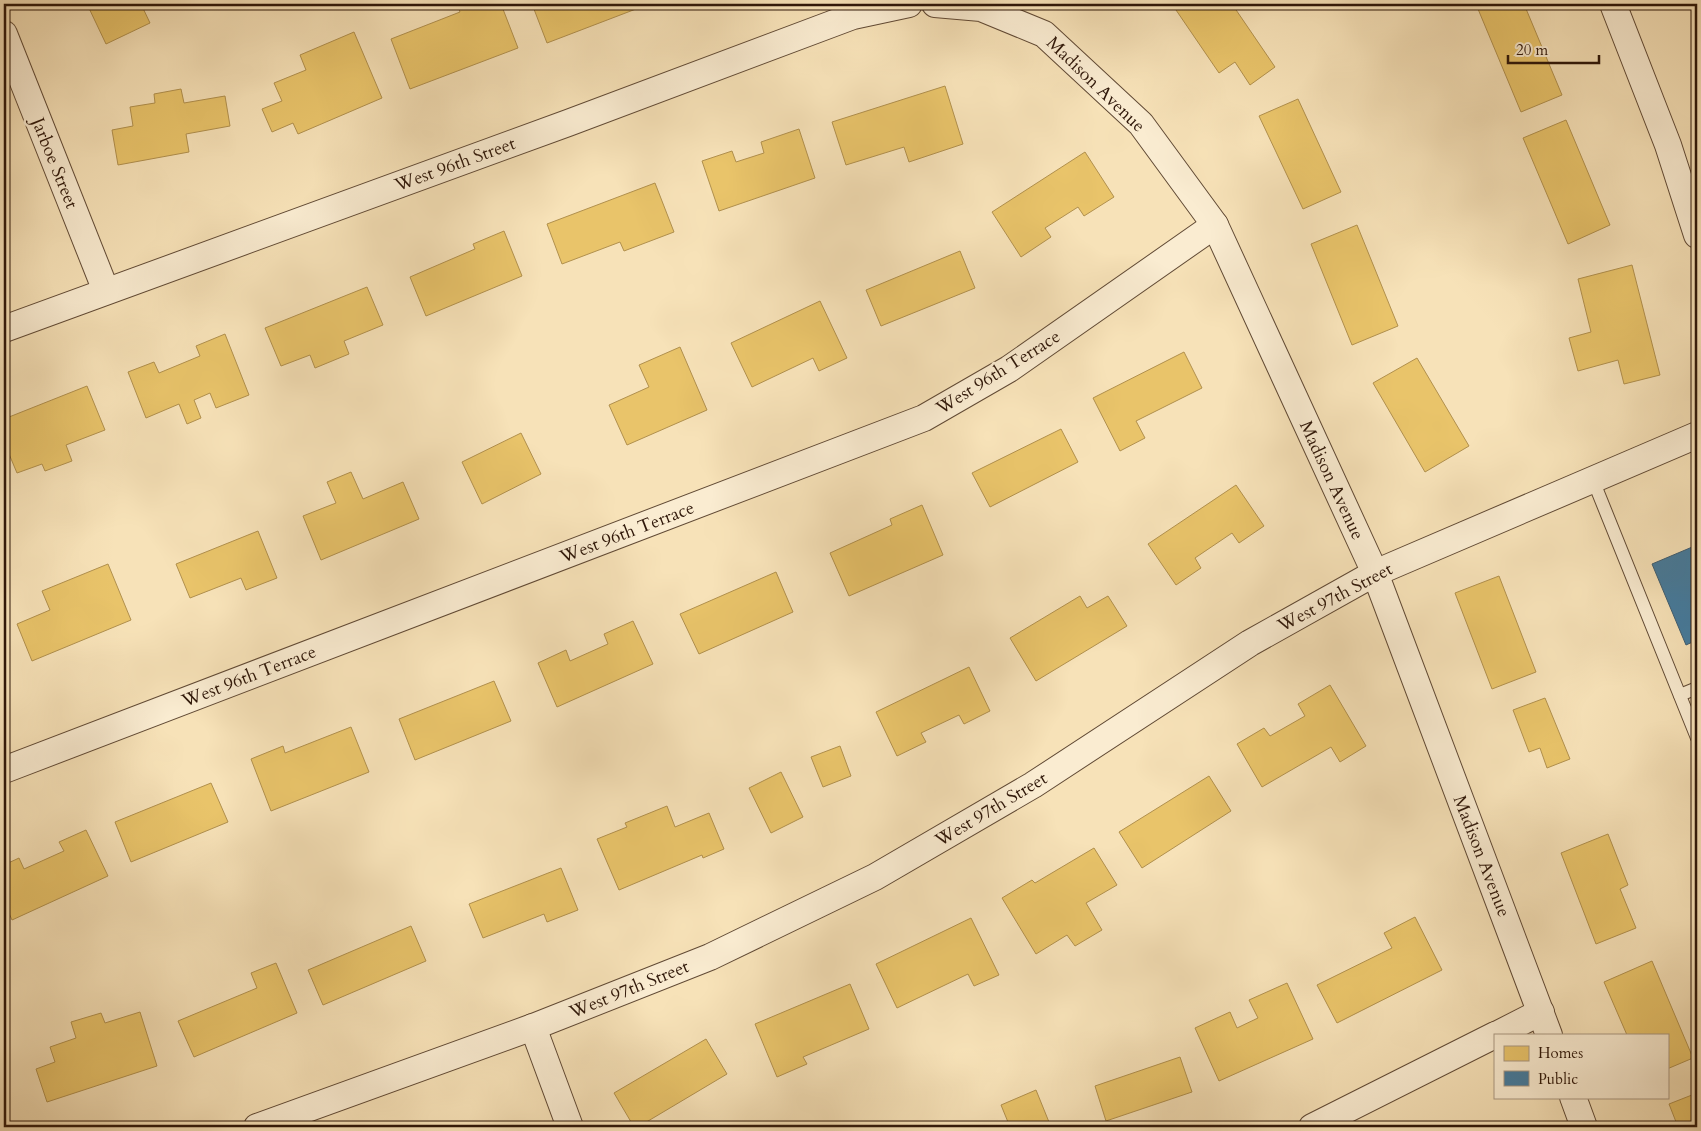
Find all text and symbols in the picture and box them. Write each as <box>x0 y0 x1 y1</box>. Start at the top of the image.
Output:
street label: Madison Avenue <box>1041 31 1151 138</box>
scale bar <box>1508 32 1600 64</box>
text: 20 m <box>1516 40 1548 60</box>
street label: Jarboe Street <box>24 111 84 213</box>
street label: West 96th Street <box>390 131 519 198</box>
street label: West 96th Terrace <box>931 324 1065 421</box>
street label: Madison Avenue <box>1293 417 1370 544</box>
street label: West 96th Terrace <box>555 495 698 570</box>
street label: West 97th Street <box>1273 557 1397 639</box>
street label: West 96th Terrace <box>177 639 320 714</box>
street label: West 97th Street <box>930 766 1052 853</box>
street label: Madison Avenue <box>1447 792 1516 921</box>
street label: West 97th Street <box>565 954 693 1025</box>
legend <box>1494 1034 1668 1098</box>
text: Homes <box>1538 1043 1583 1063</box>
text: Public <box>1538 1069 1578 1089</box>

